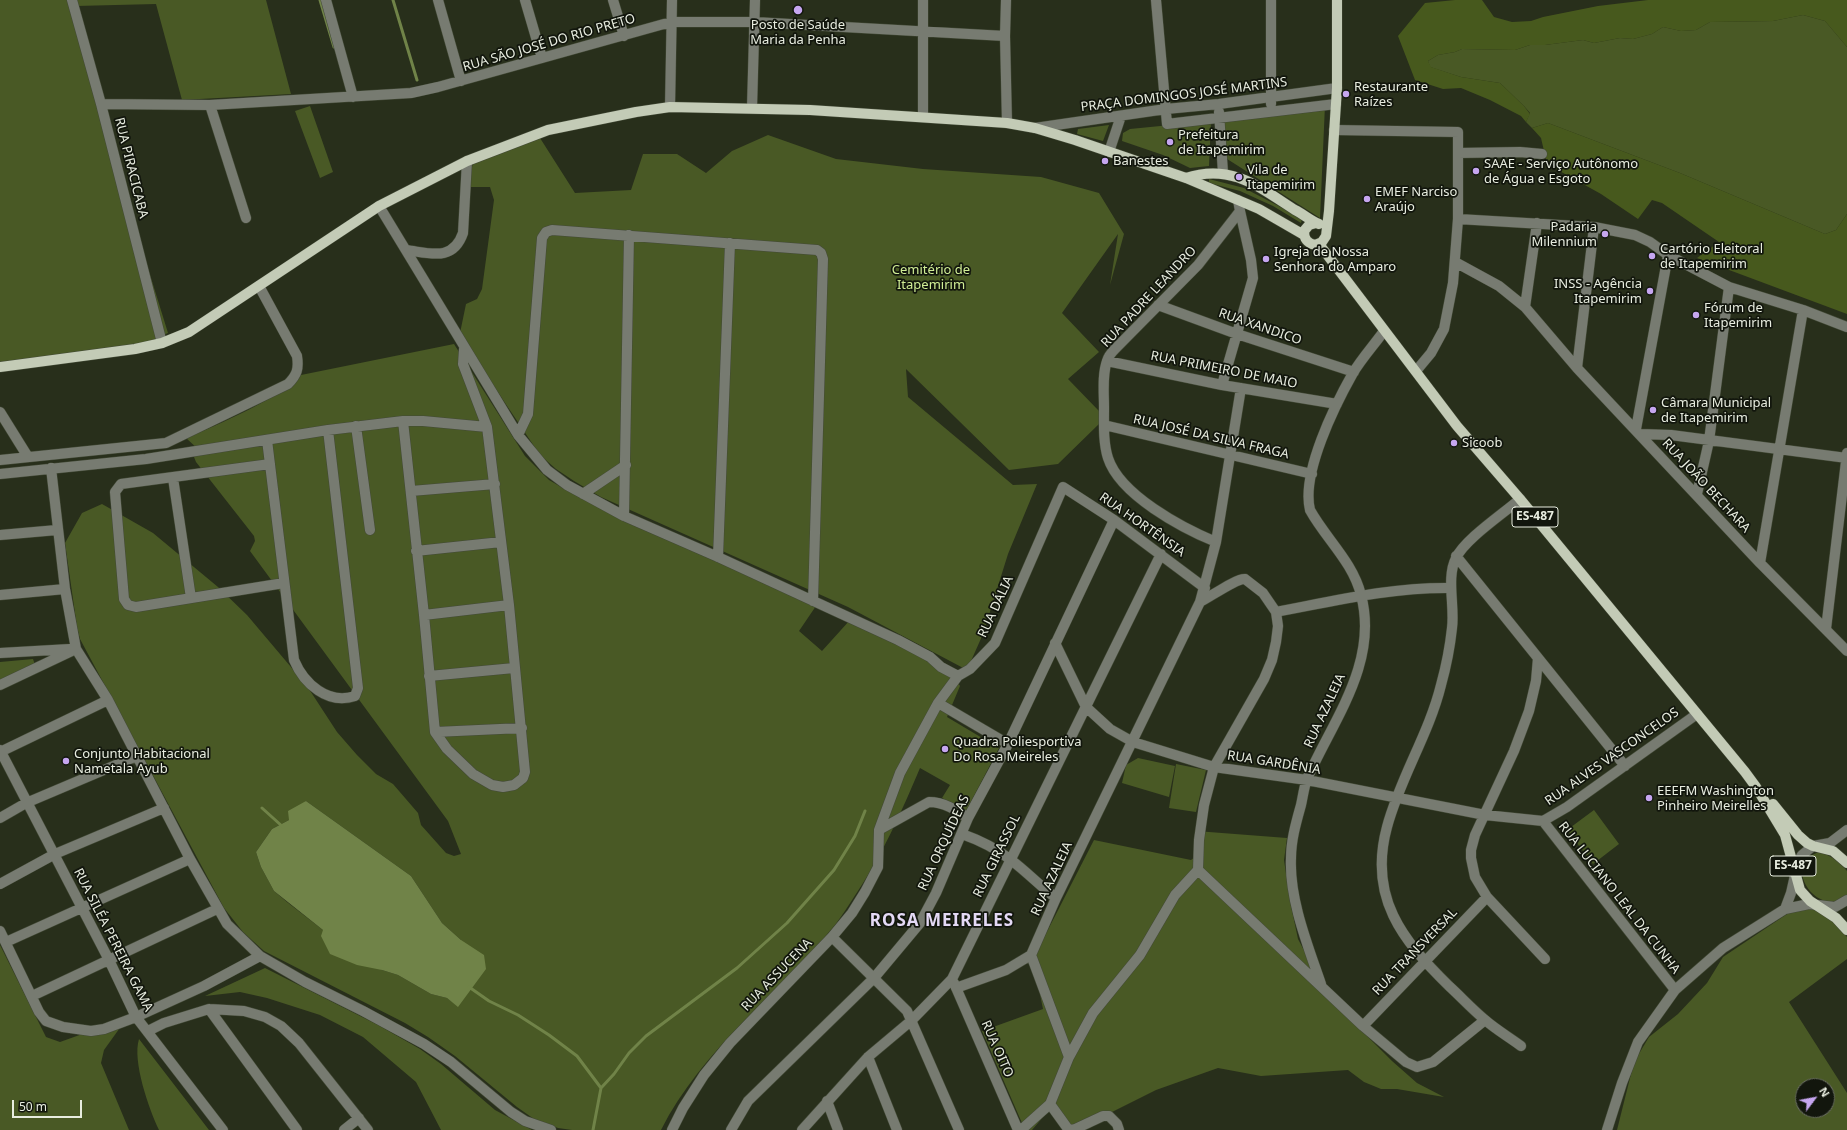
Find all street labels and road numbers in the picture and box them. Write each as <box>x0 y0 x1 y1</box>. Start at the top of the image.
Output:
street label: RUA SÃO JOSÉ DO RIO PRETO <box>461 11 637 75</box>
street label: PRAÇA DOMINGOS JOSÉ MARTINS <box>1080 75 1288 115</box>
street label: RUA PIRACICABA <box>111 116 151 220</box>
street label: RUA PADRE LEANDRO <box>1098 243 1200 351</box>
street label: RUA XANDICO <box>1216 305 1304 349</box>
street label: RUA PRIMEIRO DE MAIO <box>1149 348 1299 392</box>
street label: RUA JOSÉ DA SILVA FRAGA <box>1132 411 1290 463</box>
street label: RUA JOÃO BECHARA <box>1659 436 1753 536</box>
street label: RUA HORTÊNSIA <box>1096 490 1188 560</box>
road number: ES-487 <box>1512 507 1558 527</box>
street label: RUA DÁLIA <box>975 574 1017 640</box>
street label: RUA AZALEIA <box>1301 671 1349 751</box>
street label: RUA ALVES VASCONCELOS <box>1542 705 1682 809</box>
street label: RUA GARDÊNIA <box>1226 748 1322 778</box>
street label: RUA ORQUÍDEAS <box>915 793 973 893</box>
street label: RUA GIRASSOL <box>970 812 1024 900</box>
street label: RUA LUCIANO LEAL DA CUNHA <box>1555 819 1683 977</box>
street label: RUA AZALEIA <box>1028 839 1076 919</box>
road number: ES-487 <box>1770 856 1816 876</box>
street label: RUA SILÉA PEREIRA GAMA <box>70 866 156 1014</box>
street label: RUA TRANSVERSAL <box>1369 905 1461 999</box>
street label: RUA ASSUCENA <box>738 935 816 1015</box>
street label: RUA OITO <box>978 1018 1016 1080</box>

